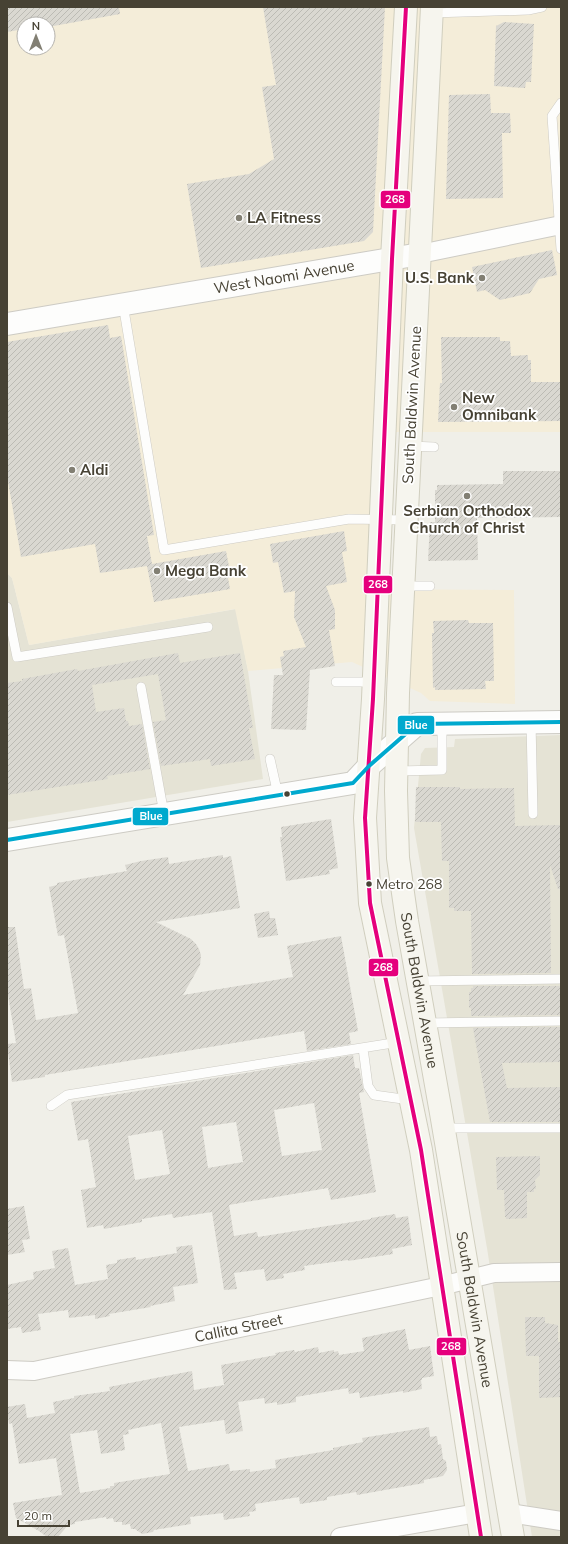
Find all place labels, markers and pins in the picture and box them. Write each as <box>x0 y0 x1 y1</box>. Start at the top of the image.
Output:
place label: LA Fitness <box>247 208 321 227</box>
marker: LA Fitness <box>234 213 244 223</box>
place label: U.S. Bank <box>405 268 475 287</box>
marker: U.S. Bank <box>477 273 487 283</box>
place label: New Omnibank <box>462 388 537 424</box>
marker: New Omnibank <box>449 402 459 412</box>
place label: Aldi <box>80 460 108 479</box>
marker: Aldi <box>67 465 77 475</box>
marker: Serbian Orthodox Church of Christ <box>462 491 472 501</box>
place label: Serbian Orthodox Church of Christ <box>403 501 531 537</box>
place label: Mega Bank <box>165 561 247 580</box>
marker: Mega Bank <box>152 566 162 576</box>
unlabelled marker <box>282 789 292 799</box>
place label: Metro 268 <box>376 875 442 893</box>
marker: Metro 268 <box>364 879 374 889</box>

